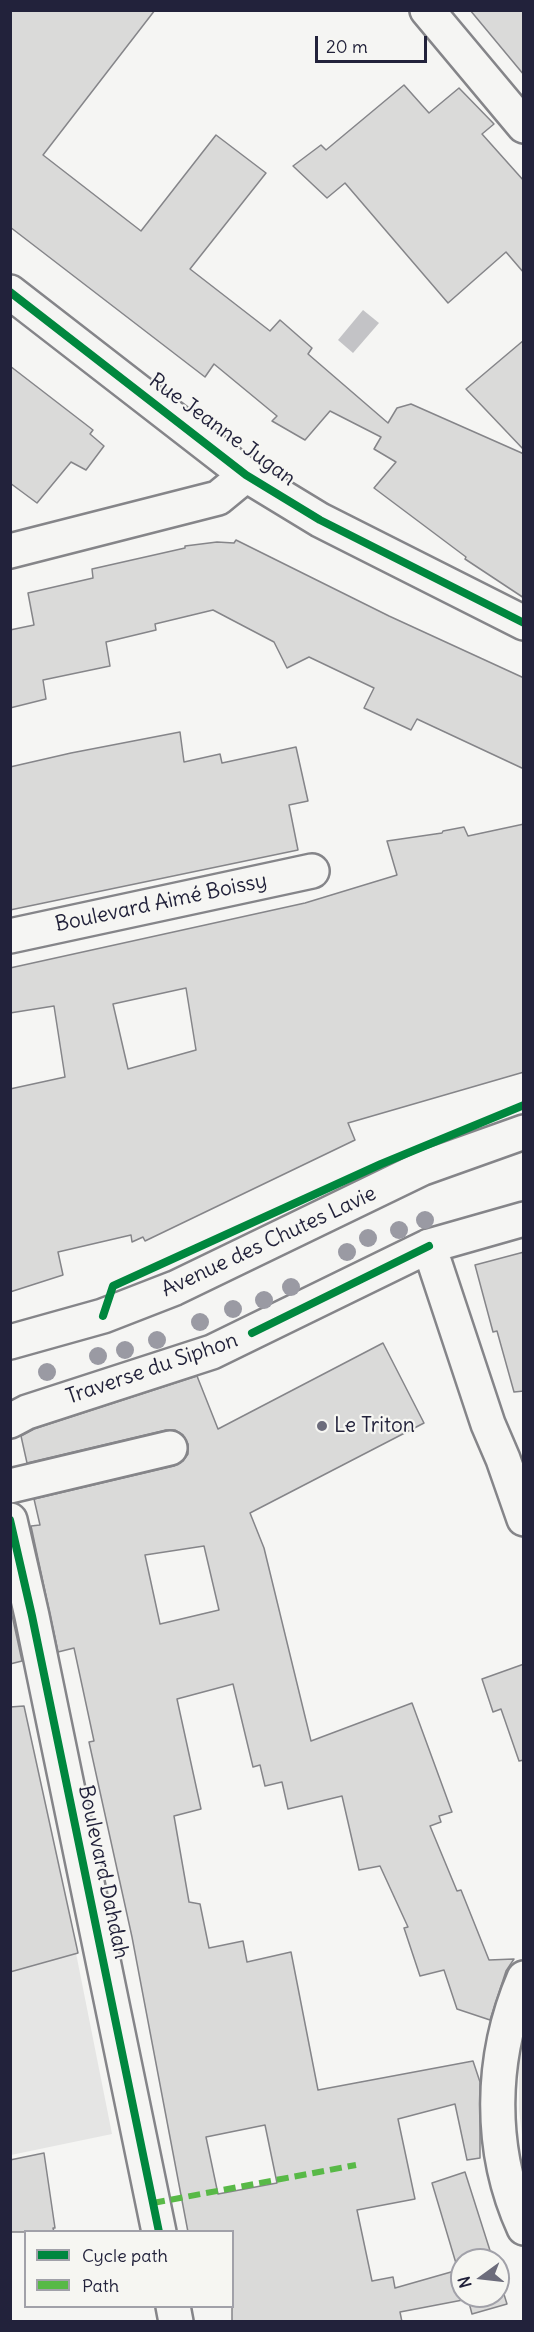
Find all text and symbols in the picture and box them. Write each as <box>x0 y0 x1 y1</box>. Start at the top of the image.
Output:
scale bar <box>318 24 430 62</box>
text: 20 m <box>326 35 368 58</box>
street label: Rue Jeanne Jugan <box>144 368 300 492</box>
street label: Boulevard Aimé Boissy <box>53 868 269 938</box>
street label: Avenue des Chutes Lavie <box>158 1181 380 1303</box>
street label: Traverse du Siphon <box>63 1328 241 1410</box>
place label: Le Triton <box>334 1413 415 1439</box>
marker: Le Triton <box>315 1419 329 1433</box>
street label: Boulevard Dahdah <box>72 1783 134 1961</box>
legend <box>24 2230 234 2308</box>
text: Cycle path <box>82 2244 168 2267</box>
north arrow <box>450 2248 510 2308</box>
text: Path <box>82 2274 119 2297</box>
text: N <box>453 2274 476 2290</box>

